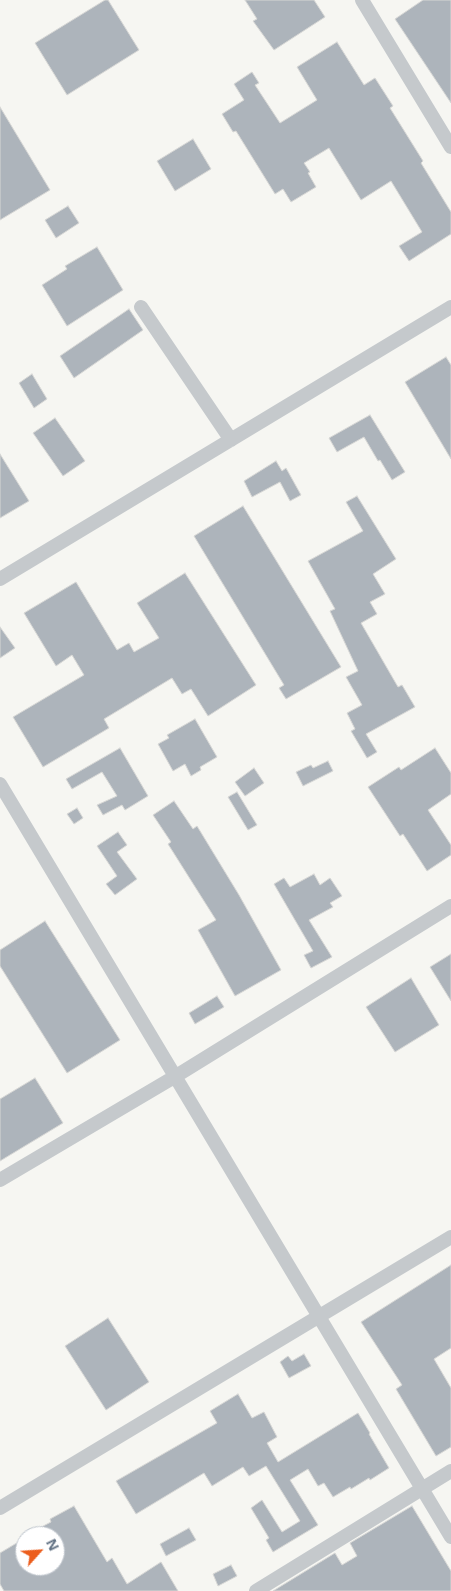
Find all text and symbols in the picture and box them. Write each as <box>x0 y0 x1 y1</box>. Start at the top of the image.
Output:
north arrow <box>15 1526 65 1576</box>
text: N <box>42 1535 64 1554</box>

